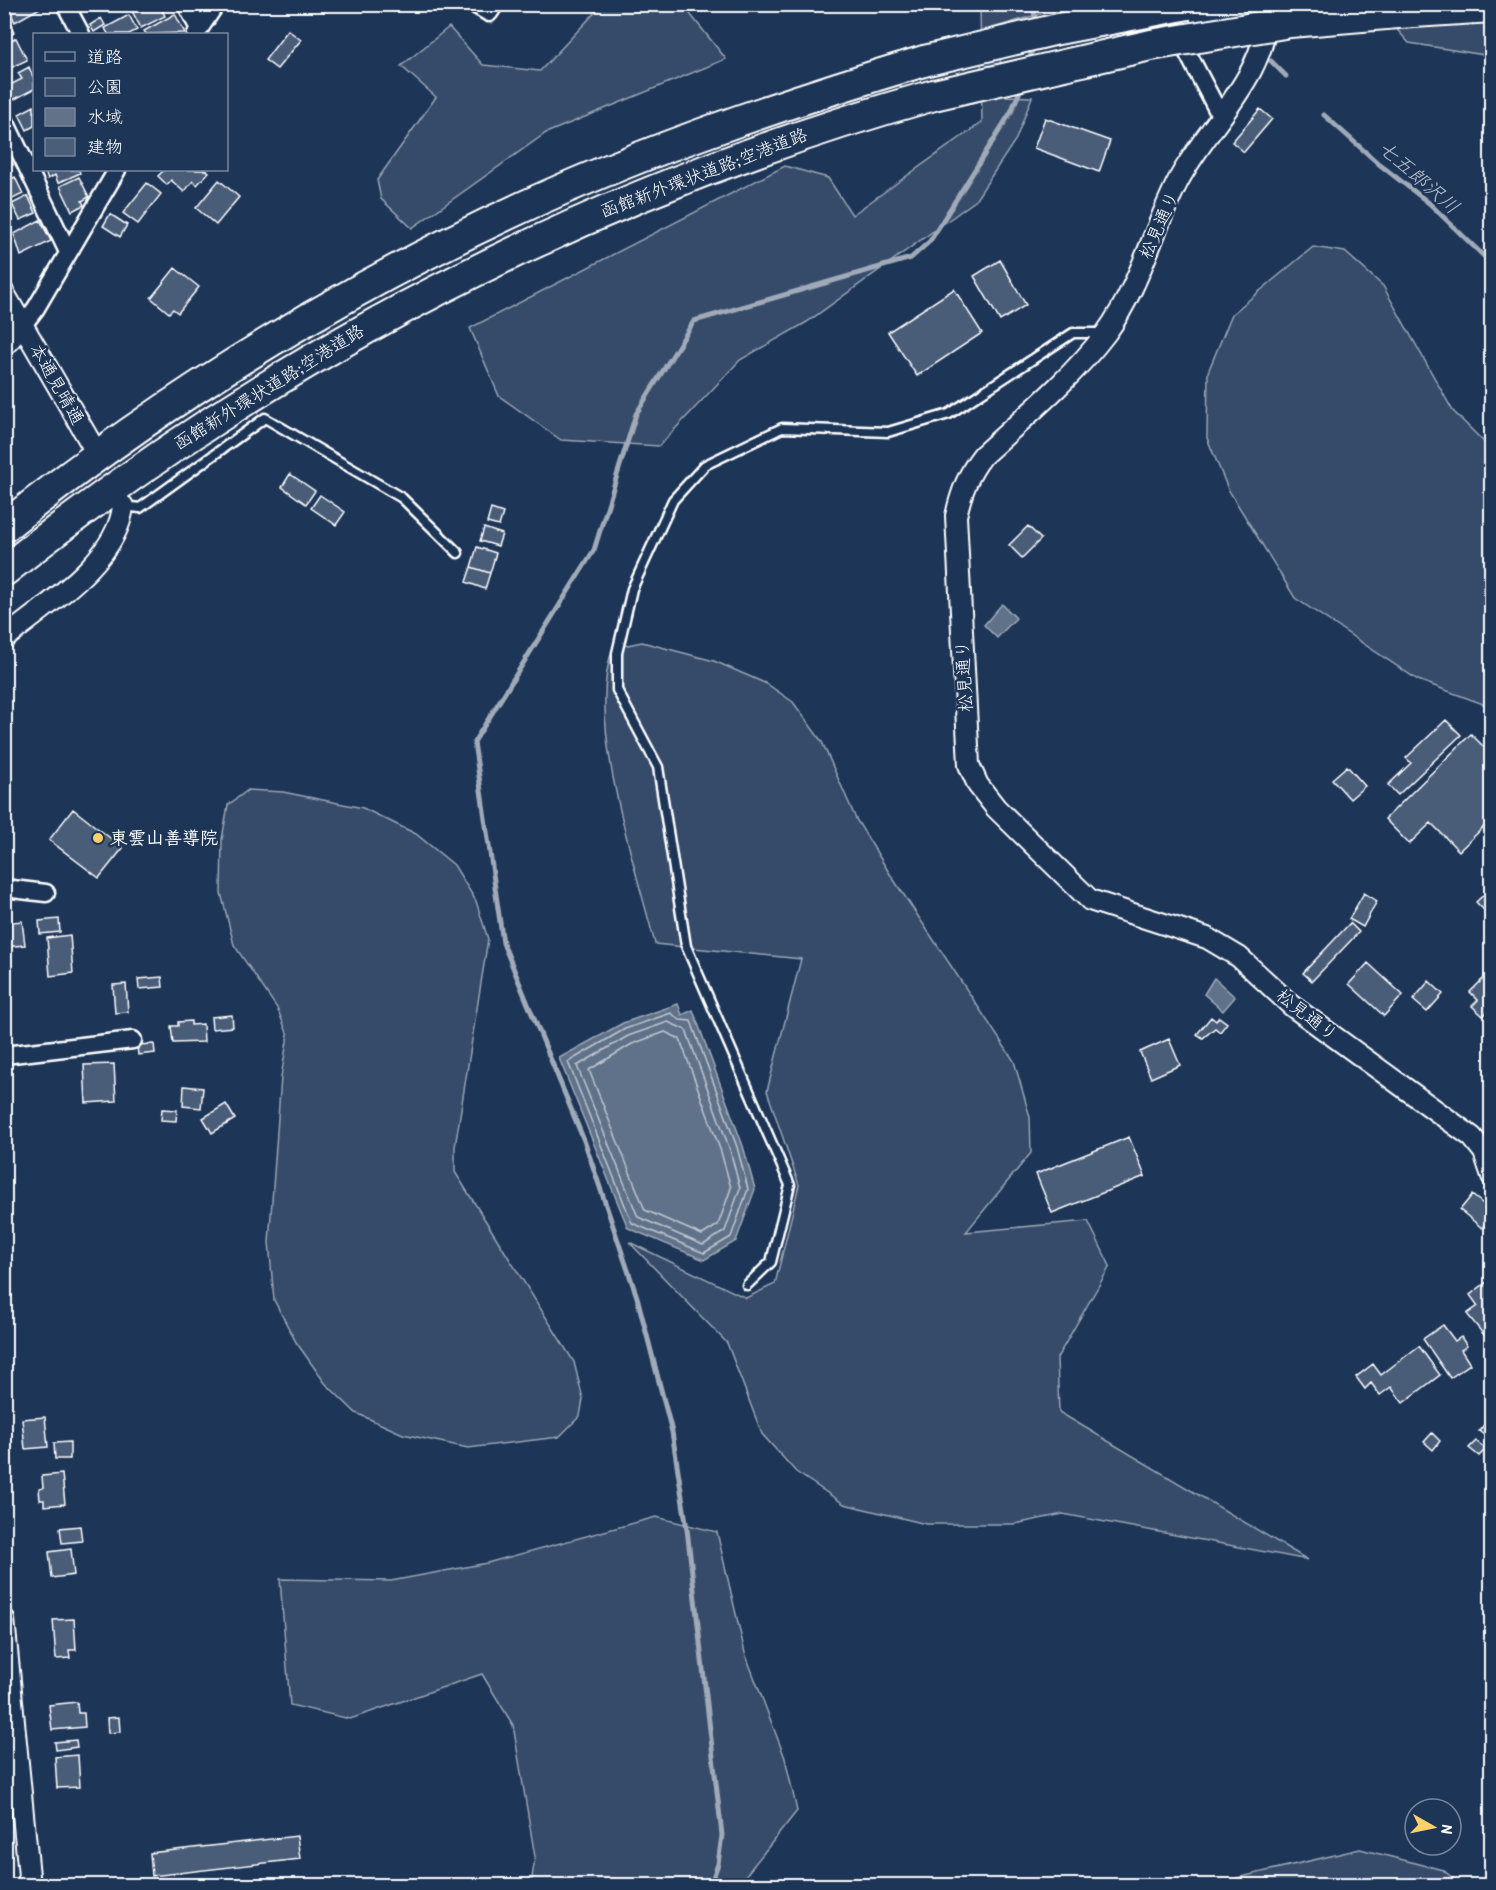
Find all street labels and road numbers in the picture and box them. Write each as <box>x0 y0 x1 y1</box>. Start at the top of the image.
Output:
street label: 函館新外環状道路;空港道路 <box>597 121 811 224</box>
street label: 松見通り <box>1132 187 1185 263</box>
street label: 函館新外環状道路;空港道路 <box>169 318 369 456</box>
street label: 本通見晴通 <box>24 339 91 429</box>
street label: 松見通り <box>949 639 978 713</box>
street label: 松見通り <box>1271 983 1343 1047</box>

